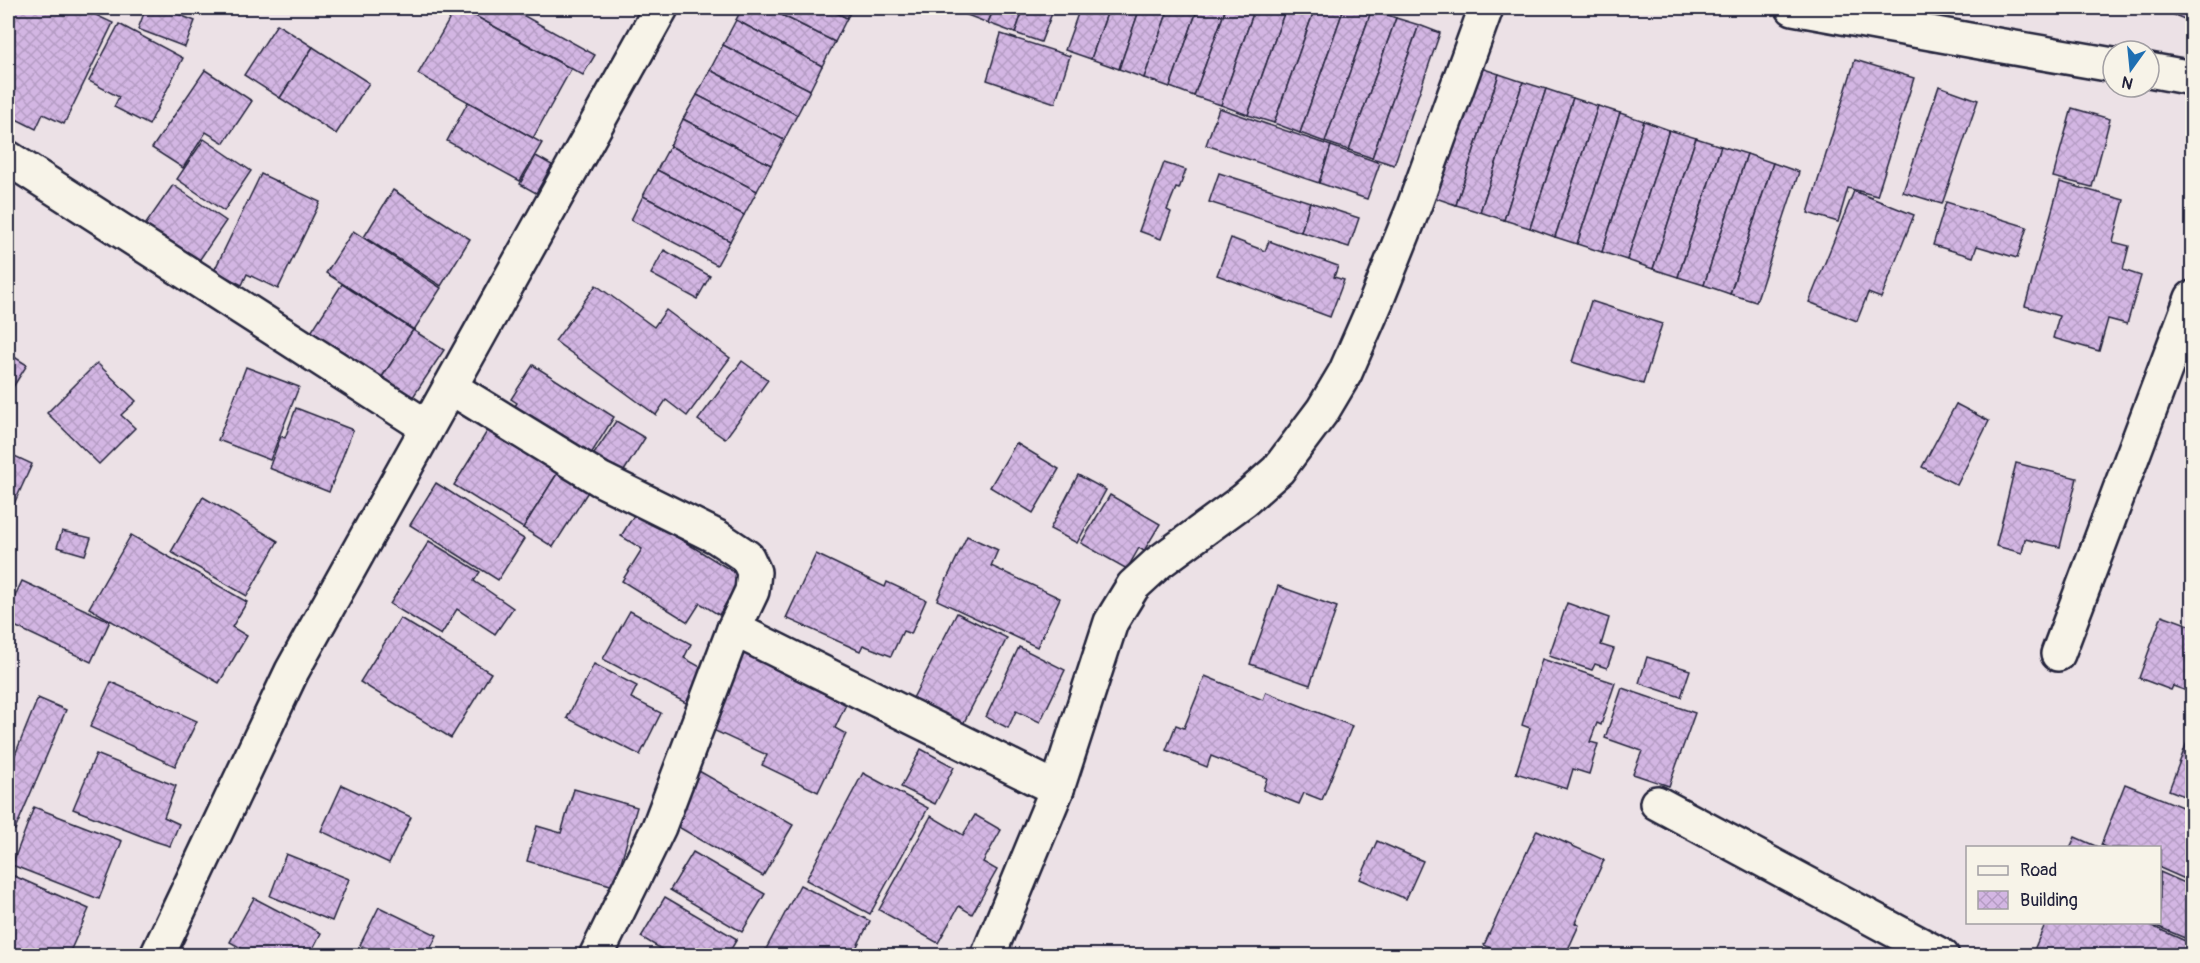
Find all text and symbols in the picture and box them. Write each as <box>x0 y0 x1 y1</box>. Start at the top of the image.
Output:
north arrow <box>2101 39 2161 99</box>
text: N <box>2119 71 2135 94</box>
legend <box>1966 846 2161 924</box>
text: Road <box>2020 859 2057 882</box>
text: Building <box>2020 889 2078 912</box>

